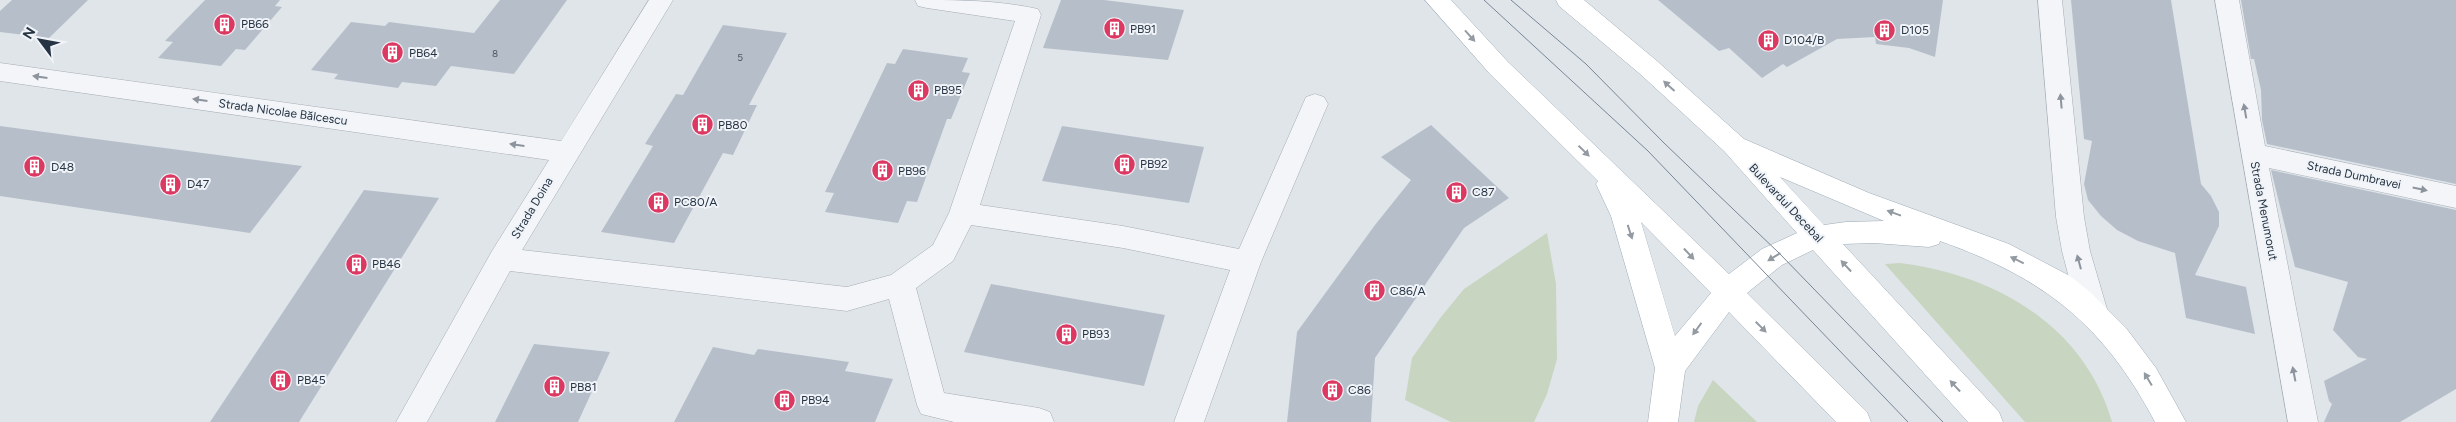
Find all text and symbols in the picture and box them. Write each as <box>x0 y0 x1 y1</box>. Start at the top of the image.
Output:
building icon: PB66 <box>213 12 237 36</box>
north arrow <box>15 15 65 65</box>
place label: PB66 <box>241 17 269 31</box>
building icon: PB91 <box>1102 17 1126 41</box>
building icon: D105 <box>1873 18 1897 42</box>
place label: PB91 <box>1130 22 1156 36</box>
place label: D105 <box>1901 23 1929 37</box>
text: N <box>19 24 39 42</box>
building icon: D104/B <box>1756 28 1780 52</box>
one-way arrow <box>1464 30 1476 42</box>
place label: D104/B <box>1784 33 1824 47</box>
building icon: PB64 <box>381 41 405 65</box>
place label: PB64 <box>409 46 438 60</box>
house number: 8 <box>492 47 498 60</box>
house number: 5 <box>737 51 743 64</box>
one-way arrow <box>31 73 47 81</box>
building icon: PB95 <box>906 78 930 102</box>
one-way arrow <box>1663 80 1675 92</box>
place label: PB95 <box>934 83 962 97</box>
one-way arrow <box>2056 92 2064 108</box>
one-way arrow <box>192 96 208 104</box>
street label: Strada Nicolae Bălcescu <box>218 96 348 128</box>
one-way arrow <box>2241 103 2249 119</box>
building icon: PB80 <box>690 113 714 137</box>
place label: PB80 <box>718 118 748 132</box>
one-way arrow <box>509 141 525 149</box>
one-way arrow <box>1578 145 1590 157</box>
building icon: PB92 <box>1112 152 1136 176</box>
building icon: D48 <box>23 155 47 179</box>
place label: PB92 <box>1140 157 1168 171</box>
street label: Strada Dumbravei <box>2306 158 2402 192</box>
building icon: PB96 <box>870 159 894 183</box>
place label: D48 <box>51 160 74 174</box>
street label: Strada Menumorut <box>2248 160 2281 262</box>
street label: Bulevardul Decebal <box>1746 161 1826 245</box>
place label: PB96 <box>898 164 926 178</box>
building icon: D47 <box>159 172 183 196</box>
street label: Strada Doina <box>508 175 556 241</box>
place label: D47 <box>187 177 210 191</box>
building icon: C87 <box>1444 180 1468 204</box>
place label: C87 <box>1472 185 1495 199</box>
one-way arrow <box>2413 185 2428 193</box>
building icon: PC80/A <box>646 190 670 214</box>
place label: PC80/A <box>674 195 717 209</box>
one-way arrow <box>1886 209 1901 216</box>
one-way arrow <box>1627 225 1635 240</box>
one-way arrow <box>1683 248 1695 260</box>
building icon: PB46 <box>344 252 368 276</box>
one-way arrow <box>1768 252 1781 261</box>
one-way arrow <box>2075 254 2083 269</box>
one-way arrow <box>2009 256 2024 264</box>
place label: PB46 <box>372 257 401 271</box>
one-way arrow <box>1840 260 1851 273</box>
building icon: C86/A <box>1362 279 1386 303</box>
place label: C86/A <box>1390 284 1426 298</box>
one-way arrow <box>1755 321 1767 333</box>
building icon: PB93 <box>1054 322 1078 346</box>
one-way arrow <box>1692 322 1702 336</box>
place label: PB93 <box>1082 327 1110 341</box>
one-way arrow <box>2290 366 2298 382</box>
building icon: PB45 <box>269 368 293 392</box>
place label: PB45 <box>297 373 326 387</box>
one-way arrow <box>2143 373 2152 386</box>
building icon: PB81 <box>542 375 566 399</box>
building icon: C86 <box>1320 378 1344 402</box>
place label: PB81 <box>570 380 597 394</box>
one-way arrow <box>1949 381 1961 393</box>
place label: C86 <box>1348 383 1371 397</box>
building icon: PB94 <box>773 388 797 412</box>
place label: PB94 <box>801 393 830 407</box>

